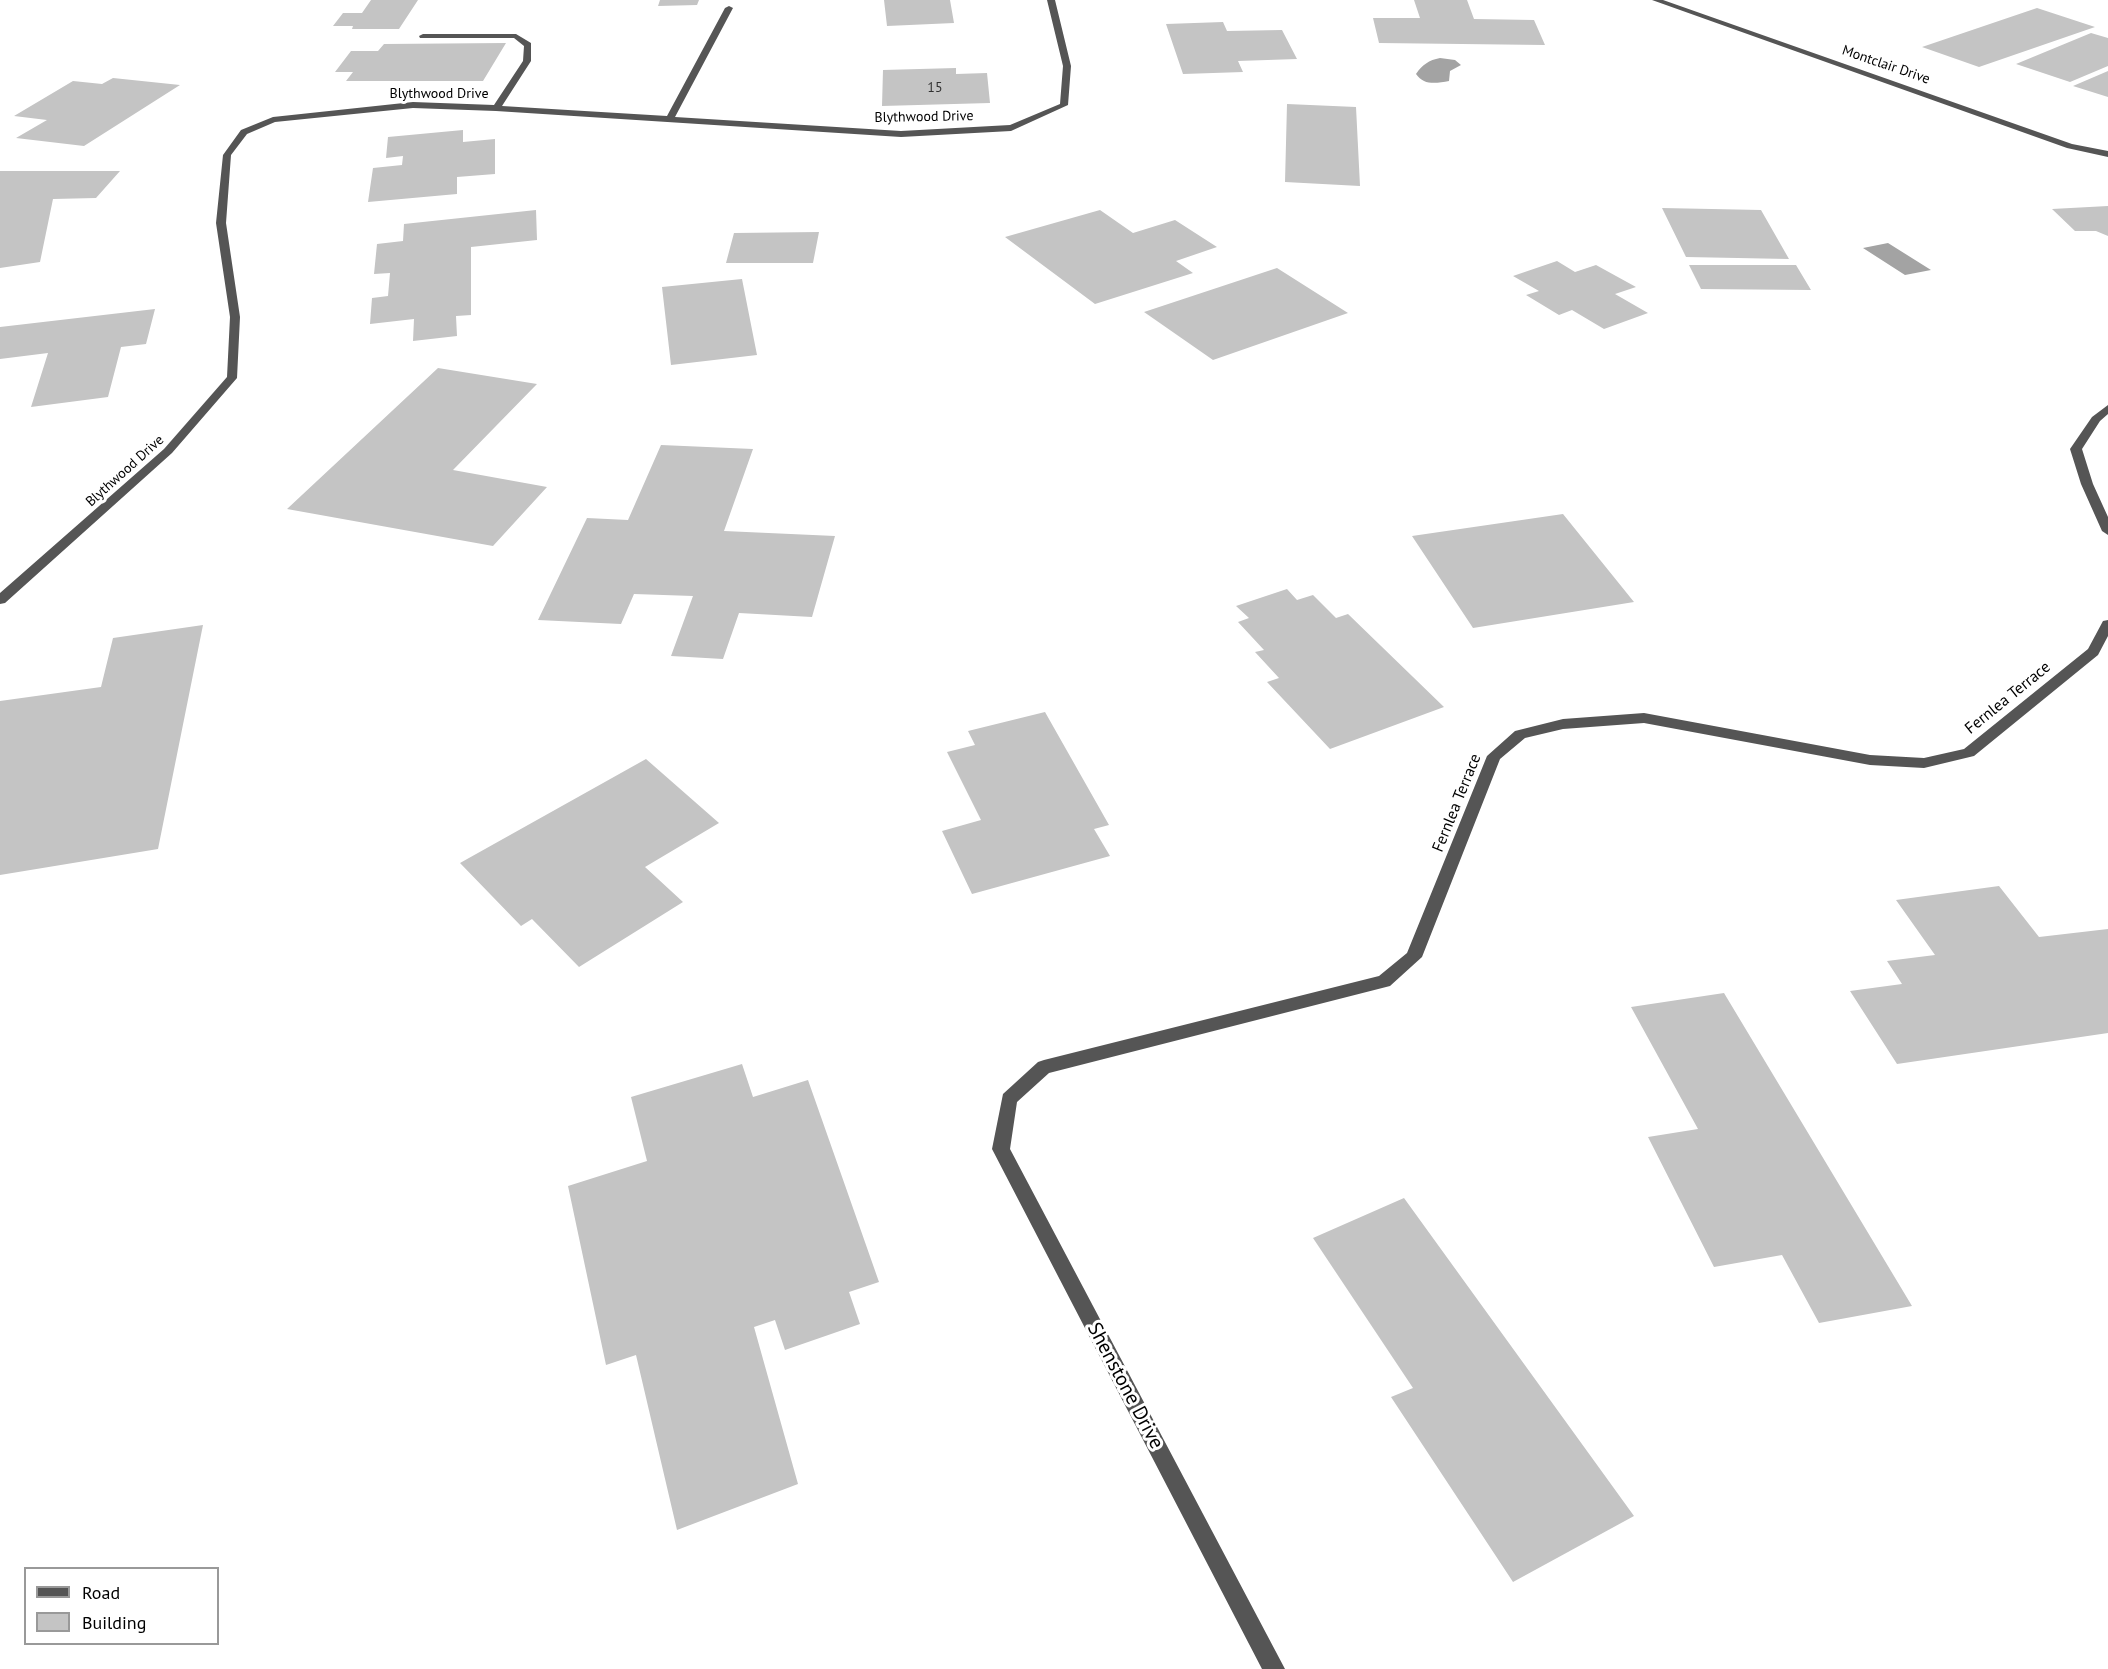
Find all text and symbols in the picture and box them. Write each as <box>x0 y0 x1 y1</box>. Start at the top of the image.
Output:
street label: Montclair Drive <box>1840 42 1932 88</box>
house number: 15 <box>927 80 943 96</box>
street label: Blythwood Drive <box>390 86 488 102</box>
street label: Blythwood Drive <box>874 108 974 126</box>
street label: Blythwood Drive <box>83 432 167 510</box>
street label: Fernlea Terrace <box>1961 658 2055 738</box>
street label: Fernlea Terrace <box>1429 751 1485 855</box>
street label: Shenstone Drive <box>1082 1319 1168 1453</box>
legend <box>24 1567 219 1645</box>
text: Road <box>82 1581 120 1604</box>
text: Building <box>82 1611 146 1634</box>

